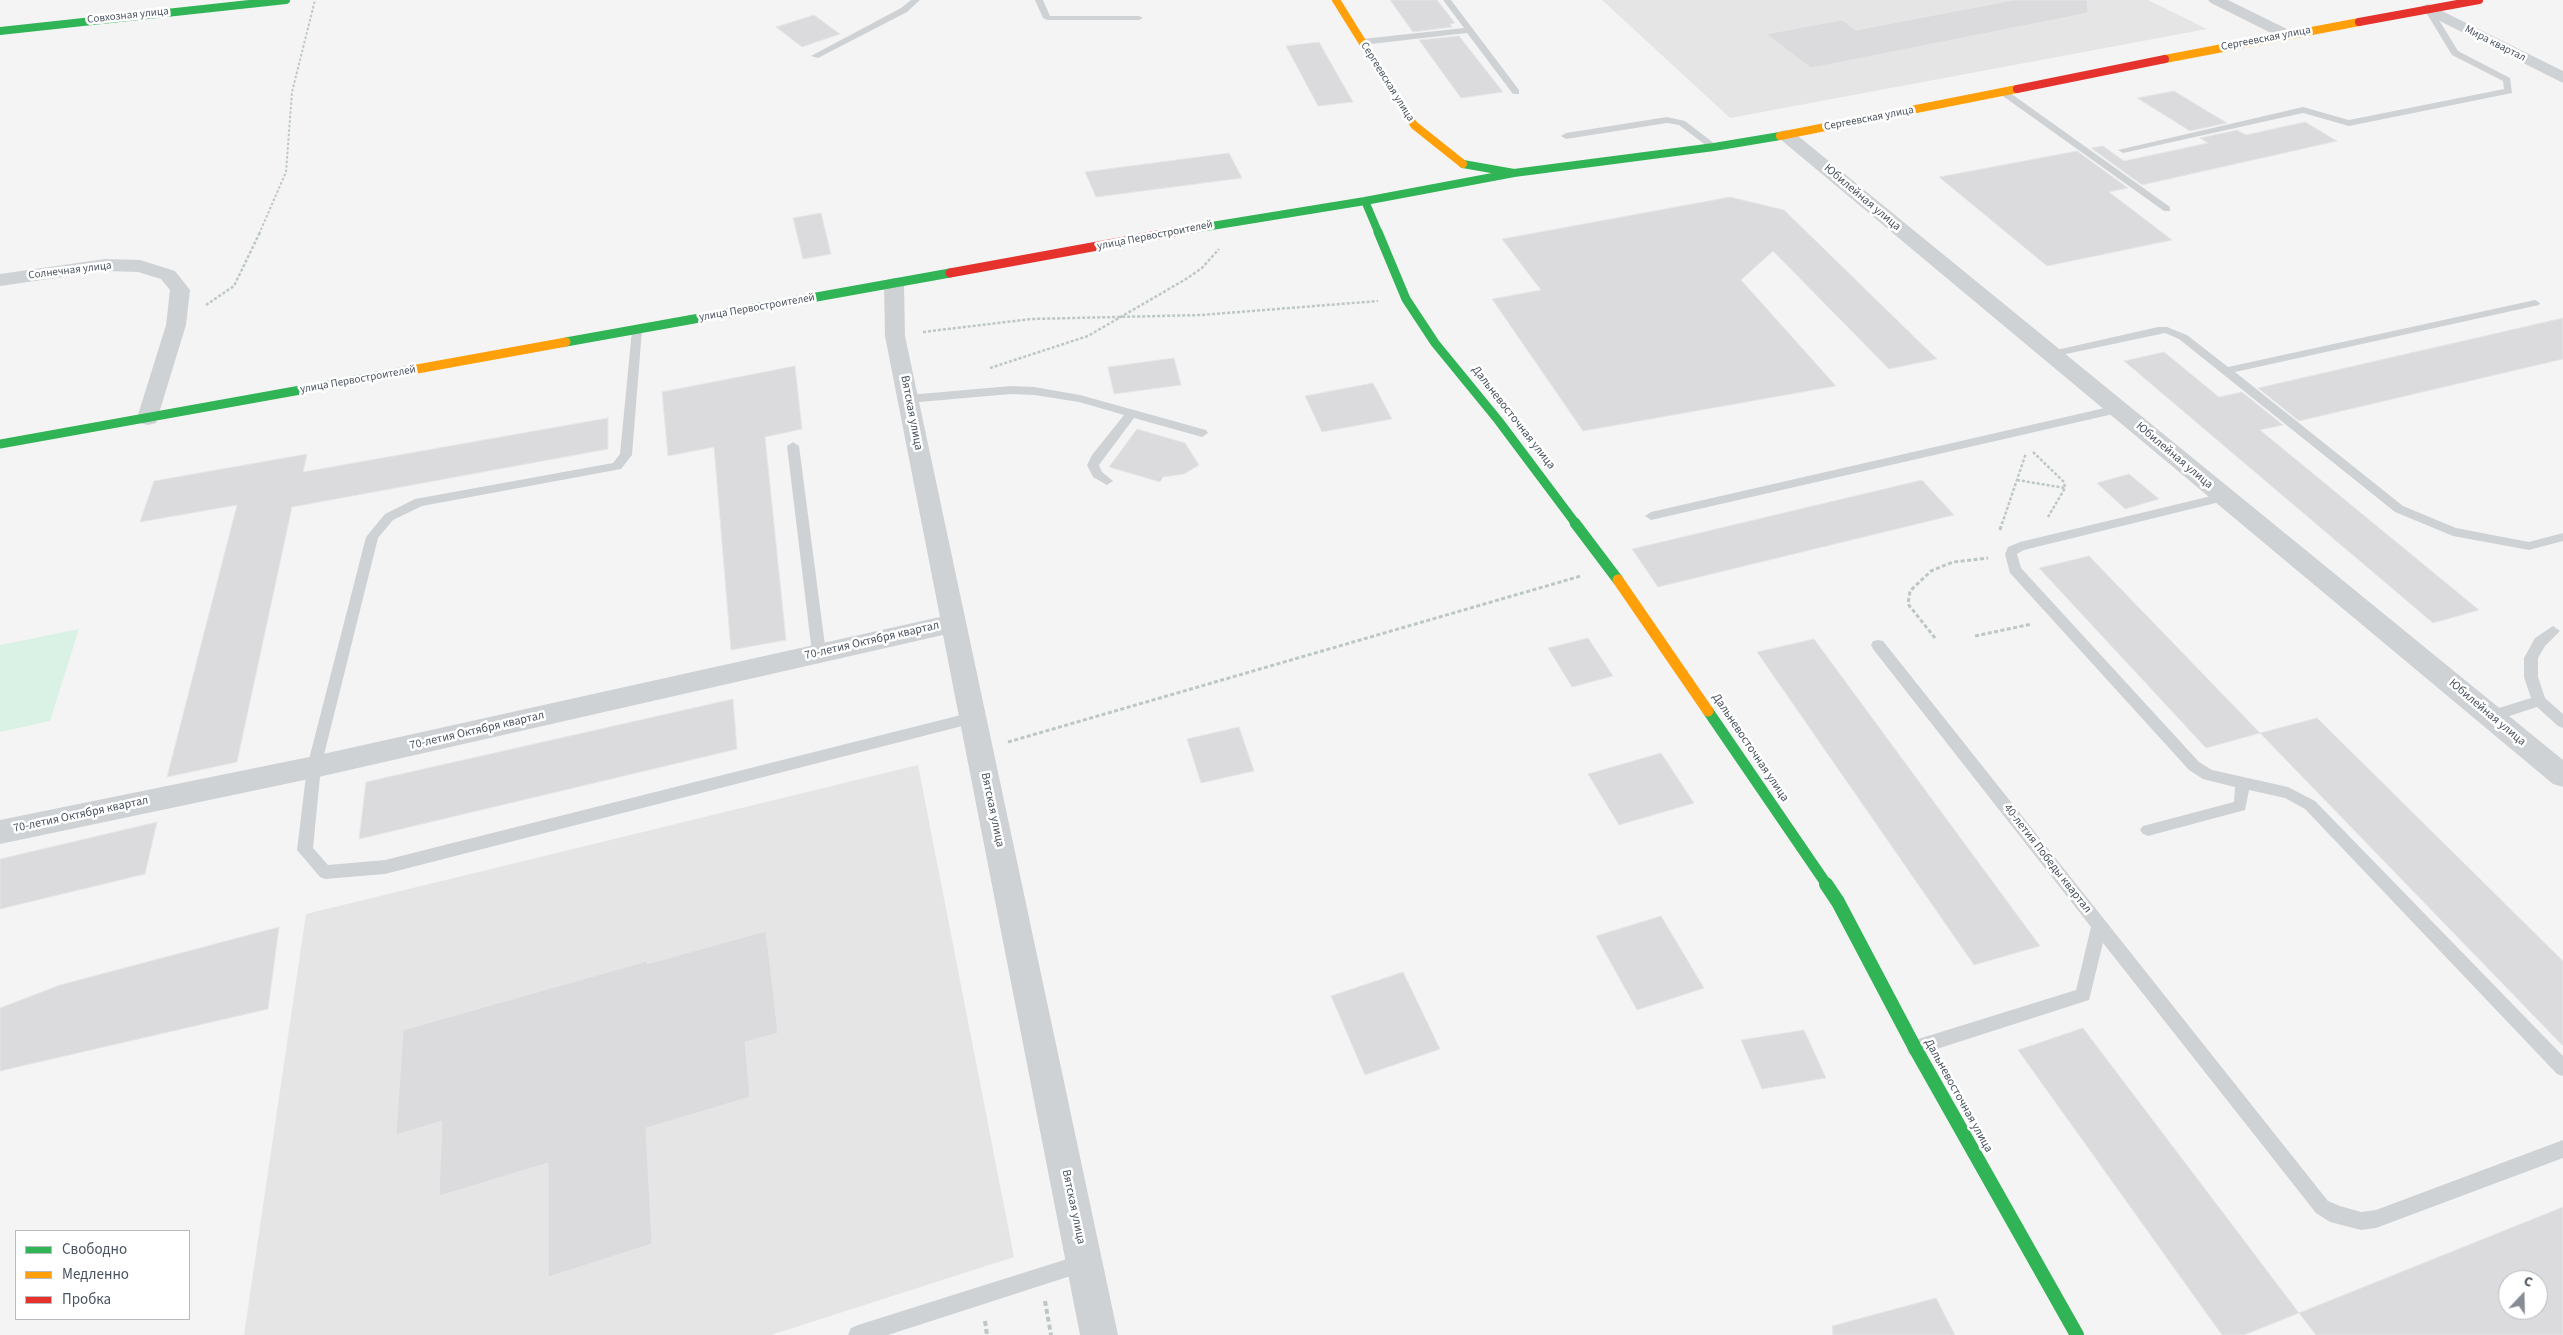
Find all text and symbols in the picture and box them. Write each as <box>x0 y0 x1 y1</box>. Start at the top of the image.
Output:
street label: Совхозная улица <box>87 5 169 27</box>
street label: Мира квартал <box>2462 23 2528 65</box>
street label: Сергеевская улица <box>2220 24 2312 54</box>
street label: Сергеевская улица <box>1357 40 1417 124</box>
street label: Сергеевская улица <box>1823 104 1915 134</box>
street label: Юбилейная улица <box>1821 162 1903 234</box>
street label: улица Первостроителей <box>1096 218 1214 254</box>
street label: Солнечная улица <box>28 259 112 283</box>
street label: улица Первостроителей <box>698 291 816 325</box>
street label: улица Первостроителей <box>299 363 417 397</box>
street label: Дальневосточная улица <box>1468 363 1558 473</box>
street label: Вятская улица <box>897 374 925 452</box>
street label: Юбилейная улица <box>2133 420 2215 492</box>
street label: 70-летия Октября квартал <box>803 619 941 663</box>
street label: Юбилейная улица <box>2446 677 2528 749</box>
street label: Дальневосточная улица <box>1708 691 1792 805</box>
street label: 70-летия Октября квартал <box>408 709 546 753</box>
street label: Вятская улица <box>977 771 1007 849</box>
street label: 70-летия Октября квартал <box>12 794 150 836</box>
street label: 40-летия Победы квартал <box>2000 802 2094 916</box>
street label: Дальневосточная улица <box>1921 1037 1995 1155</box>
street label: Вятская улица <box>1058 1168 1088 1246</box>
legend <box>15 1230 190 1320</box>
text: Свободно <box>62 1239 127 1260</box>
text: Медленно <box>62 1264 129 1285</box>
north arrow <box>2498 1270 2548 1320</box>
text: С <box>2521 1271 2535 1293</box>
text: Пробка <box>62 1289 111 1310</box>

